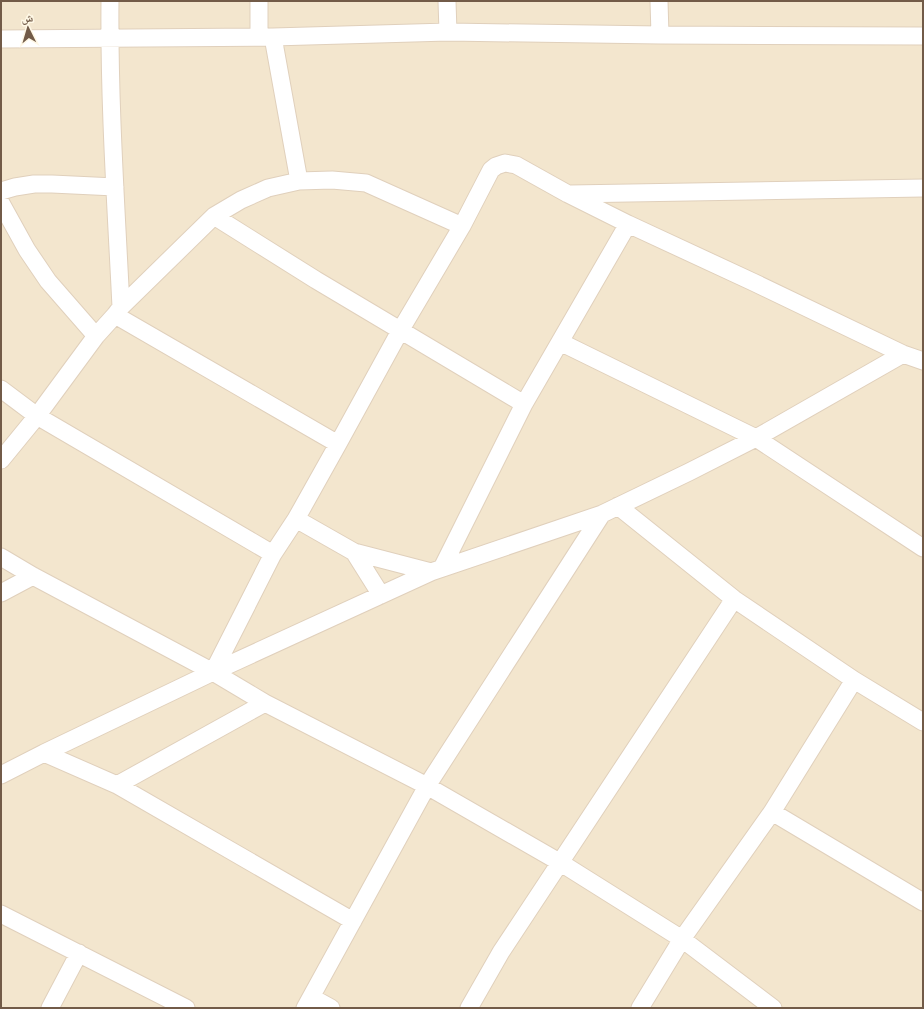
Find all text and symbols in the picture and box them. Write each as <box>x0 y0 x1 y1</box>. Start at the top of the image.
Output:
north arrow <box>8 8 48 48</box>
text: ش <box>21 12 34 27</box>

